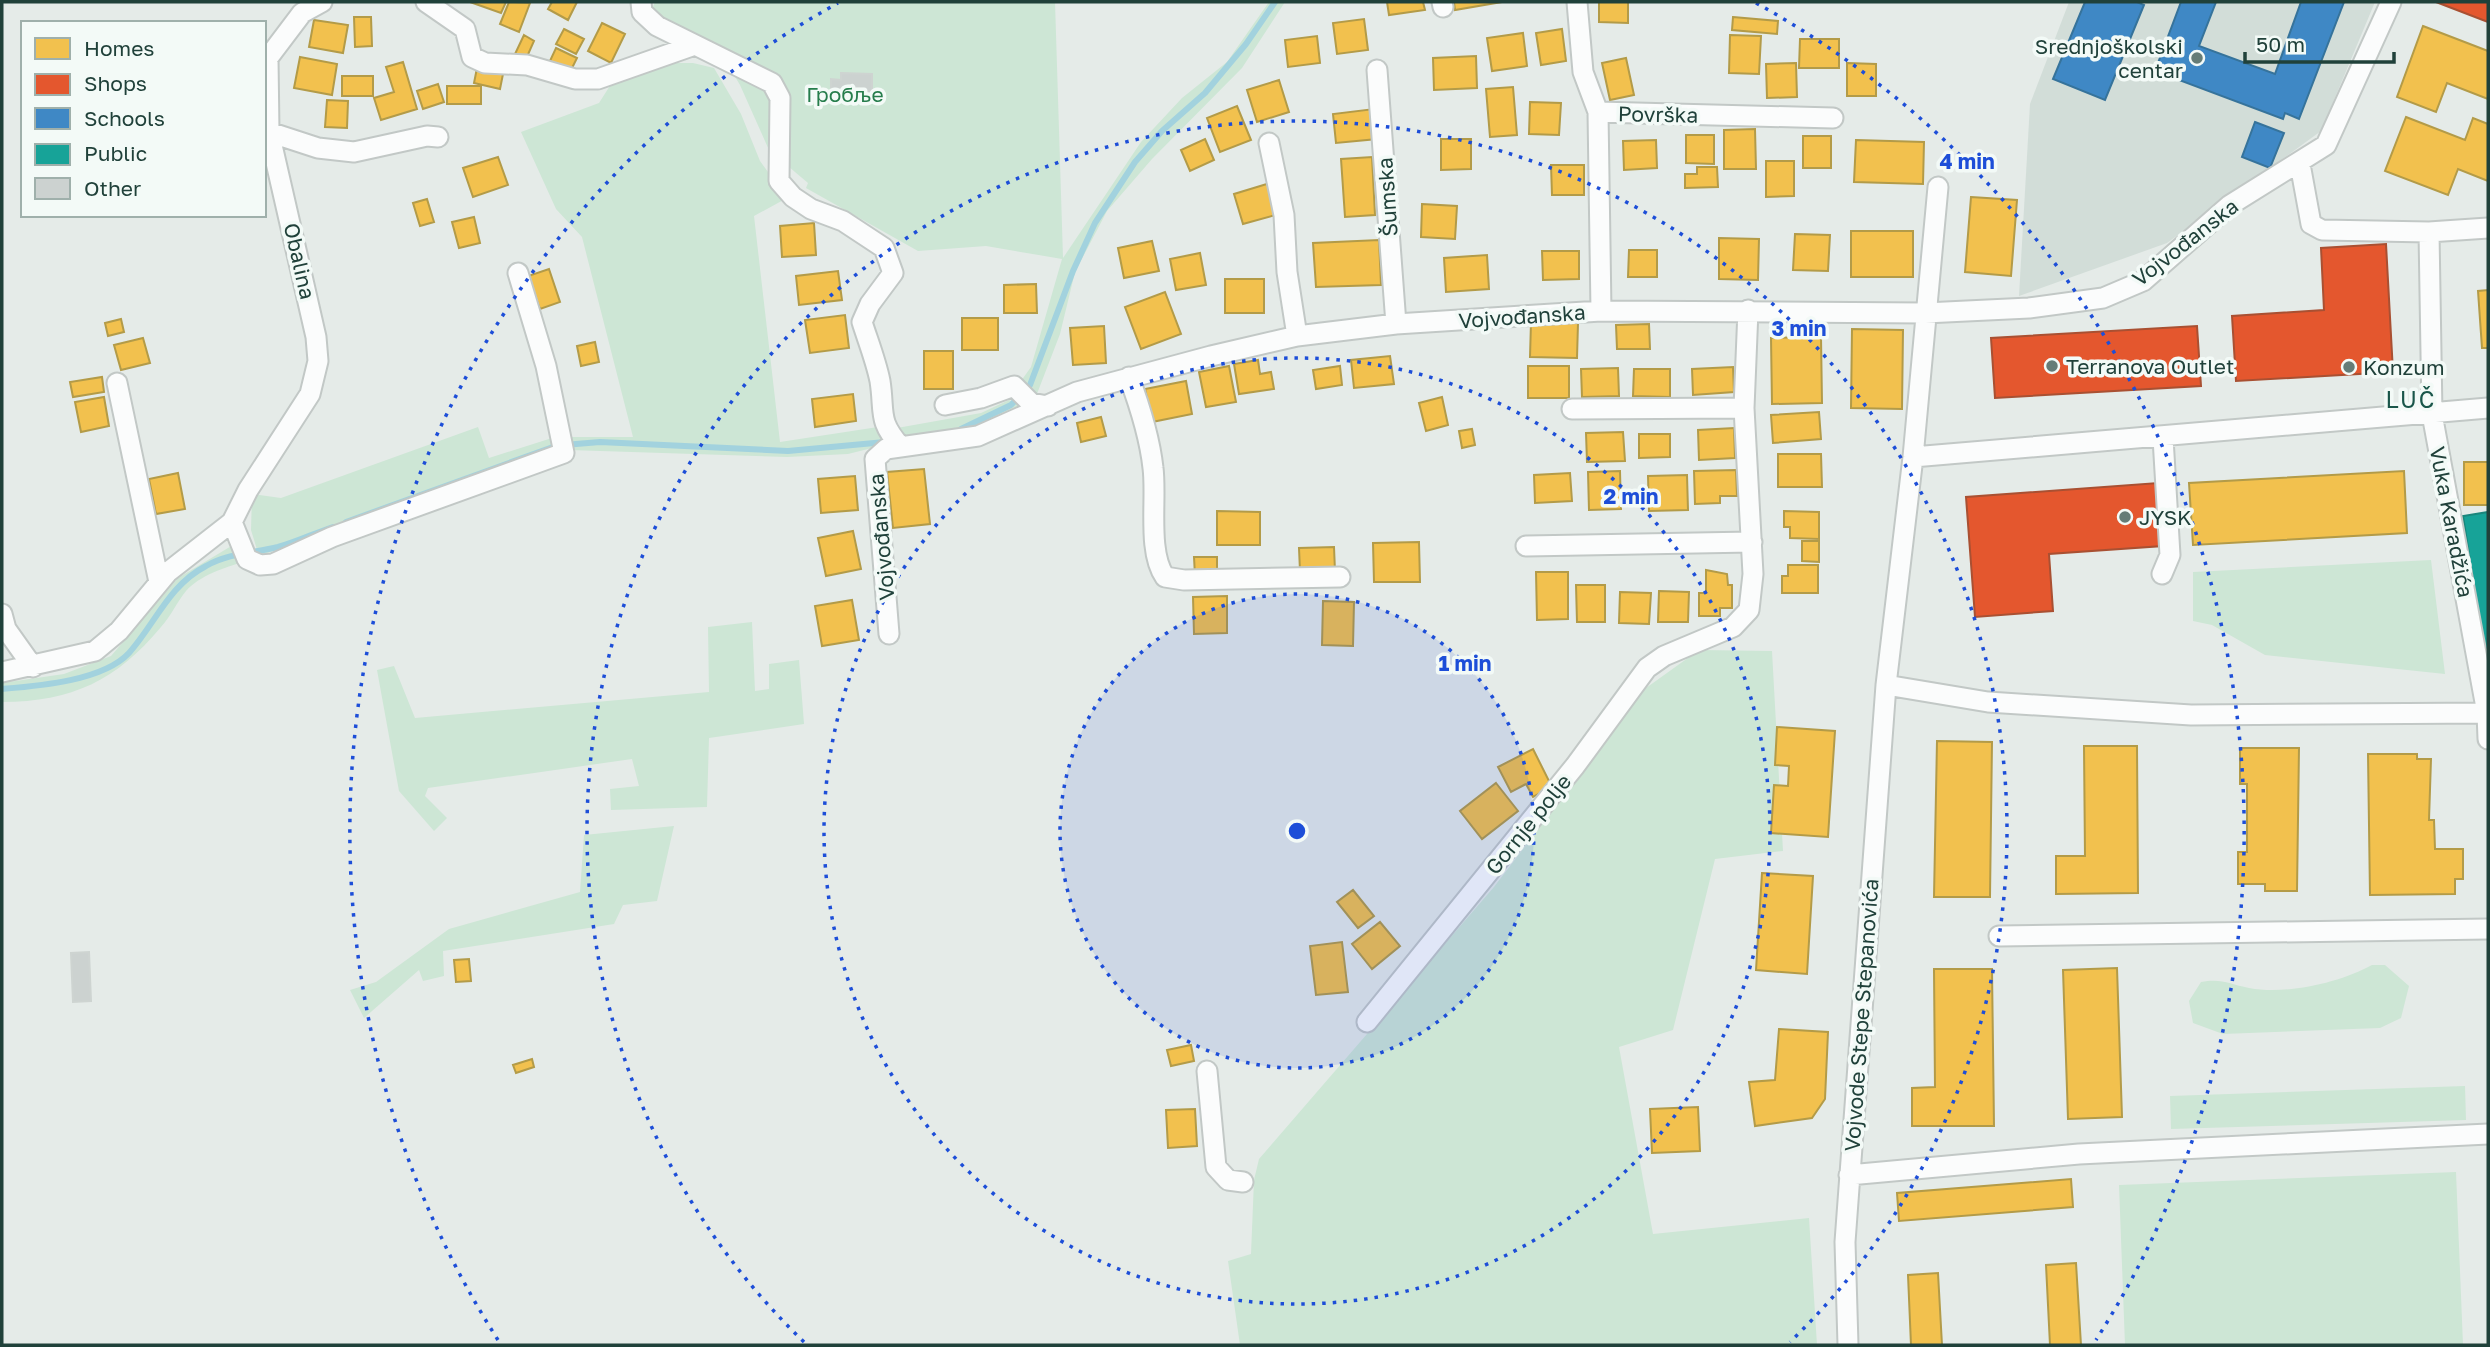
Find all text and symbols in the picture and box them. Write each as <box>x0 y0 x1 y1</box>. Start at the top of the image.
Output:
legend <box>21 21 266 217</box>
scale bar <box>2245 21 2394 65</box>
text: 50 m <box>2256 31 2305 57</box>
place label: Srednjoškolski centar <box>2035 33 2183 83</box>
text: Homes <box>84 35 154 61</box>
marker: Srednjoškolski centar <box>2189 50 2205 66</box>
text: Shops <box>84 70 147 96</box>
park label: Гробље <box>806 81 884 107</box>
street label: Površka <box>1618 100 1698 128</box>
text: Schools <box>84 105 165 131</box>
text: Public <box>84 140 147 166</box>
text: 4 min <box>1939 148 1995 174</box>
street label: Šumska <box>1371 156 1403 238</box>
text: Other <box>84 175 141 201</box>
street label: Vojvođanska <box>2127 193 2243 291</box>
street label: Obalina <box>279 220 321 302</box>
street label: Vojvođanska <box>1458 299 1586 333</box>
text: 3 min <box>1772 315 1826 341</box>
place label: Terranova Outlet <box>2066 353 2234 379</box>
place label: Konzum <box>2363 354 2445 380</box>
marker: Terranova Outlet <box>2044 358 2060 374</box>
marker: Konzum <box>2341 359 2357 375</box>
district label: LUČ <box>2386 385 2436 413</box>
street label: Vuka Karadžića <box>2425 444 2479 600</box>
street label: Vojvođanska <box>863 472 899 602</box>
text: 2 min <box>1604 483 1658 509</box>
place label: JYSK <box>2139 504 2192 530</box>
marker: JYSK <box>2117 509 2133 525</box>
text: 1 min <box>1439 650 1491 676</box>
street label: Gornje polje <box>1480 769 1576 879</box>
centre of rings <box>1285 819 1309 843</box>
street label: Vojvode Stepe Stepanovića <box>1838 878 1884 1152</box>

